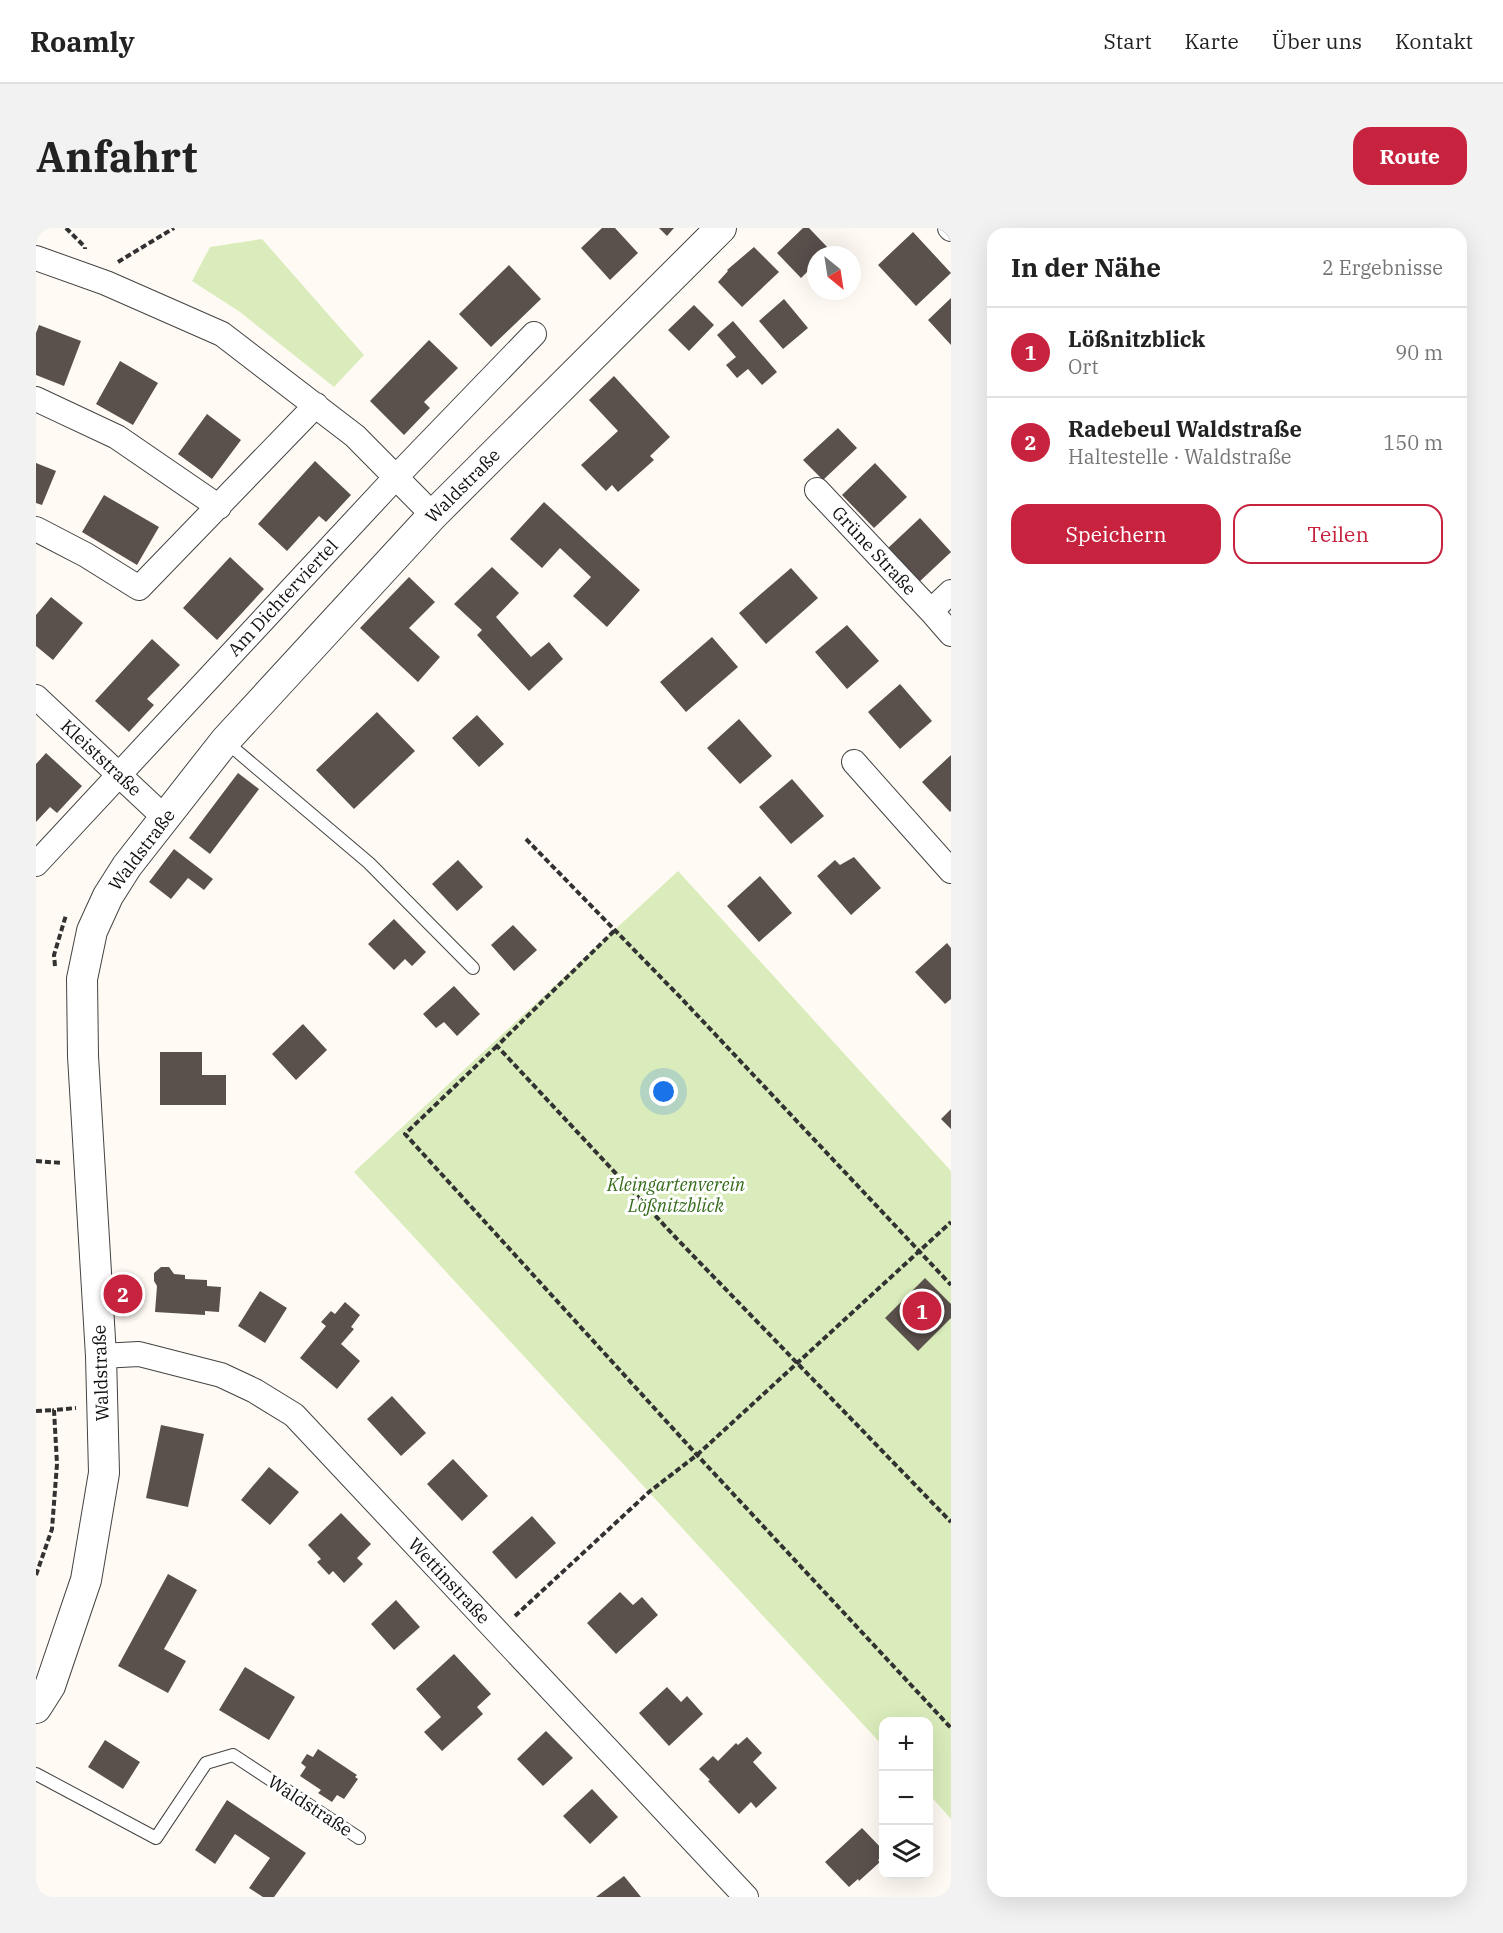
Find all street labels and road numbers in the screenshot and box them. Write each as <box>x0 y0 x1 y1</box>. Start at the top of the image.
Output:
street label: Waldstraße <box>420 443 505 528</box>
street label: Grüne Straße <box>827 501 922 600</box>
street label: Am Dichterviertel <box>223 534 343 661</box>
street label: Kleiststraße <box>56 714 147 801</box>
street label: Waldstraße <box>103 804 180 895</box>
street label: Waldstraße <box>87 1324 114 1422</box>
street label: Wettinstraße <box>403 1533 495 1629</box>
street label: Waldstraße <box>264 1770 357 1842</box>

